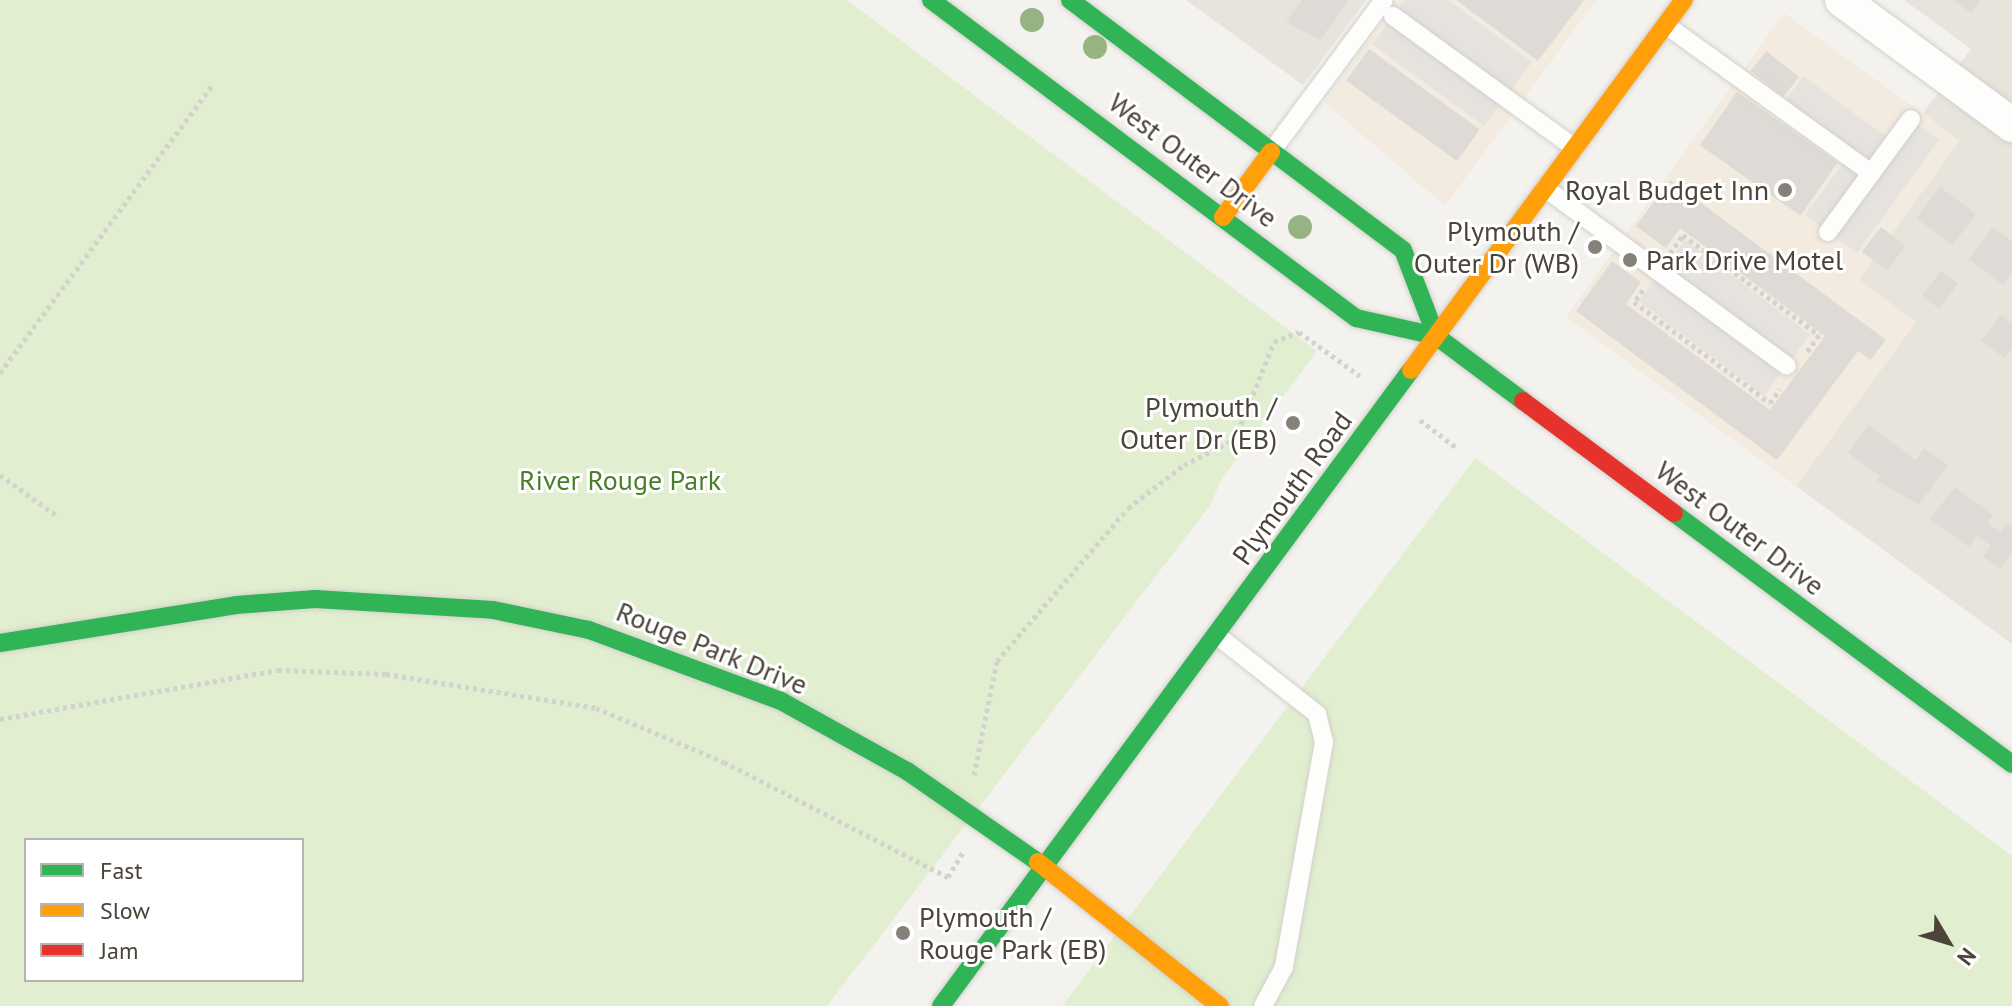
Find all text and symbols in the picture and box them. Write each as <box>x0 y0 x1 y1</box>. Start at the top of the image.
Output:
street label: West Outer Drive <box>1102 86 1284 234</box>
place label: Royal Budget Inn <box>1565 173 1769 207</box>
marker: Royal Budget Inn <box>1776 181 1794 199</box>
place label: Plymouth / Outer Dr (WB) <box>1414 214 1579 280</box>
marker: Plymouth / Outer Dr (WB) <box>1586 238 1604 256</box>
place label: Park Drive Motel <box>1646 243 1844 277</box>
marker: Park Drive Motel <box>1621 251 1639 269</box>
place label: Plymouth / Outer Dr (EB) <box>1120 390 1277 456</box>
street label: Plymouth Road <box>1225 405 1359 571</box>
marker: Plymouth / Outer Dr (EB) <box>1284 414 1302 432</box>
street label: West Outer Drive <box>1649 454 1831 602</box>
park label: River Rouge Park <box>519 463 721 497</box>
street label: Rouge Park Drive <box>611 594 813 702</box>
legend <box>24 838 304 982</box>
text: Fast <box>100 855 143 886</box>
text: Slow <box>100 895 150 926</box>
place label: Plymouth / Rouge Park (EB) <box>919 900 1107 966</box>
north arrow <box>1908 902 1988 982</box>
marker: Plymouth / Rouge Park (EB) <box>894 924 912 942</box>
text: Jam <box>100 935 138 966</box>
text: N <box>1951 942 1982 971</box>

